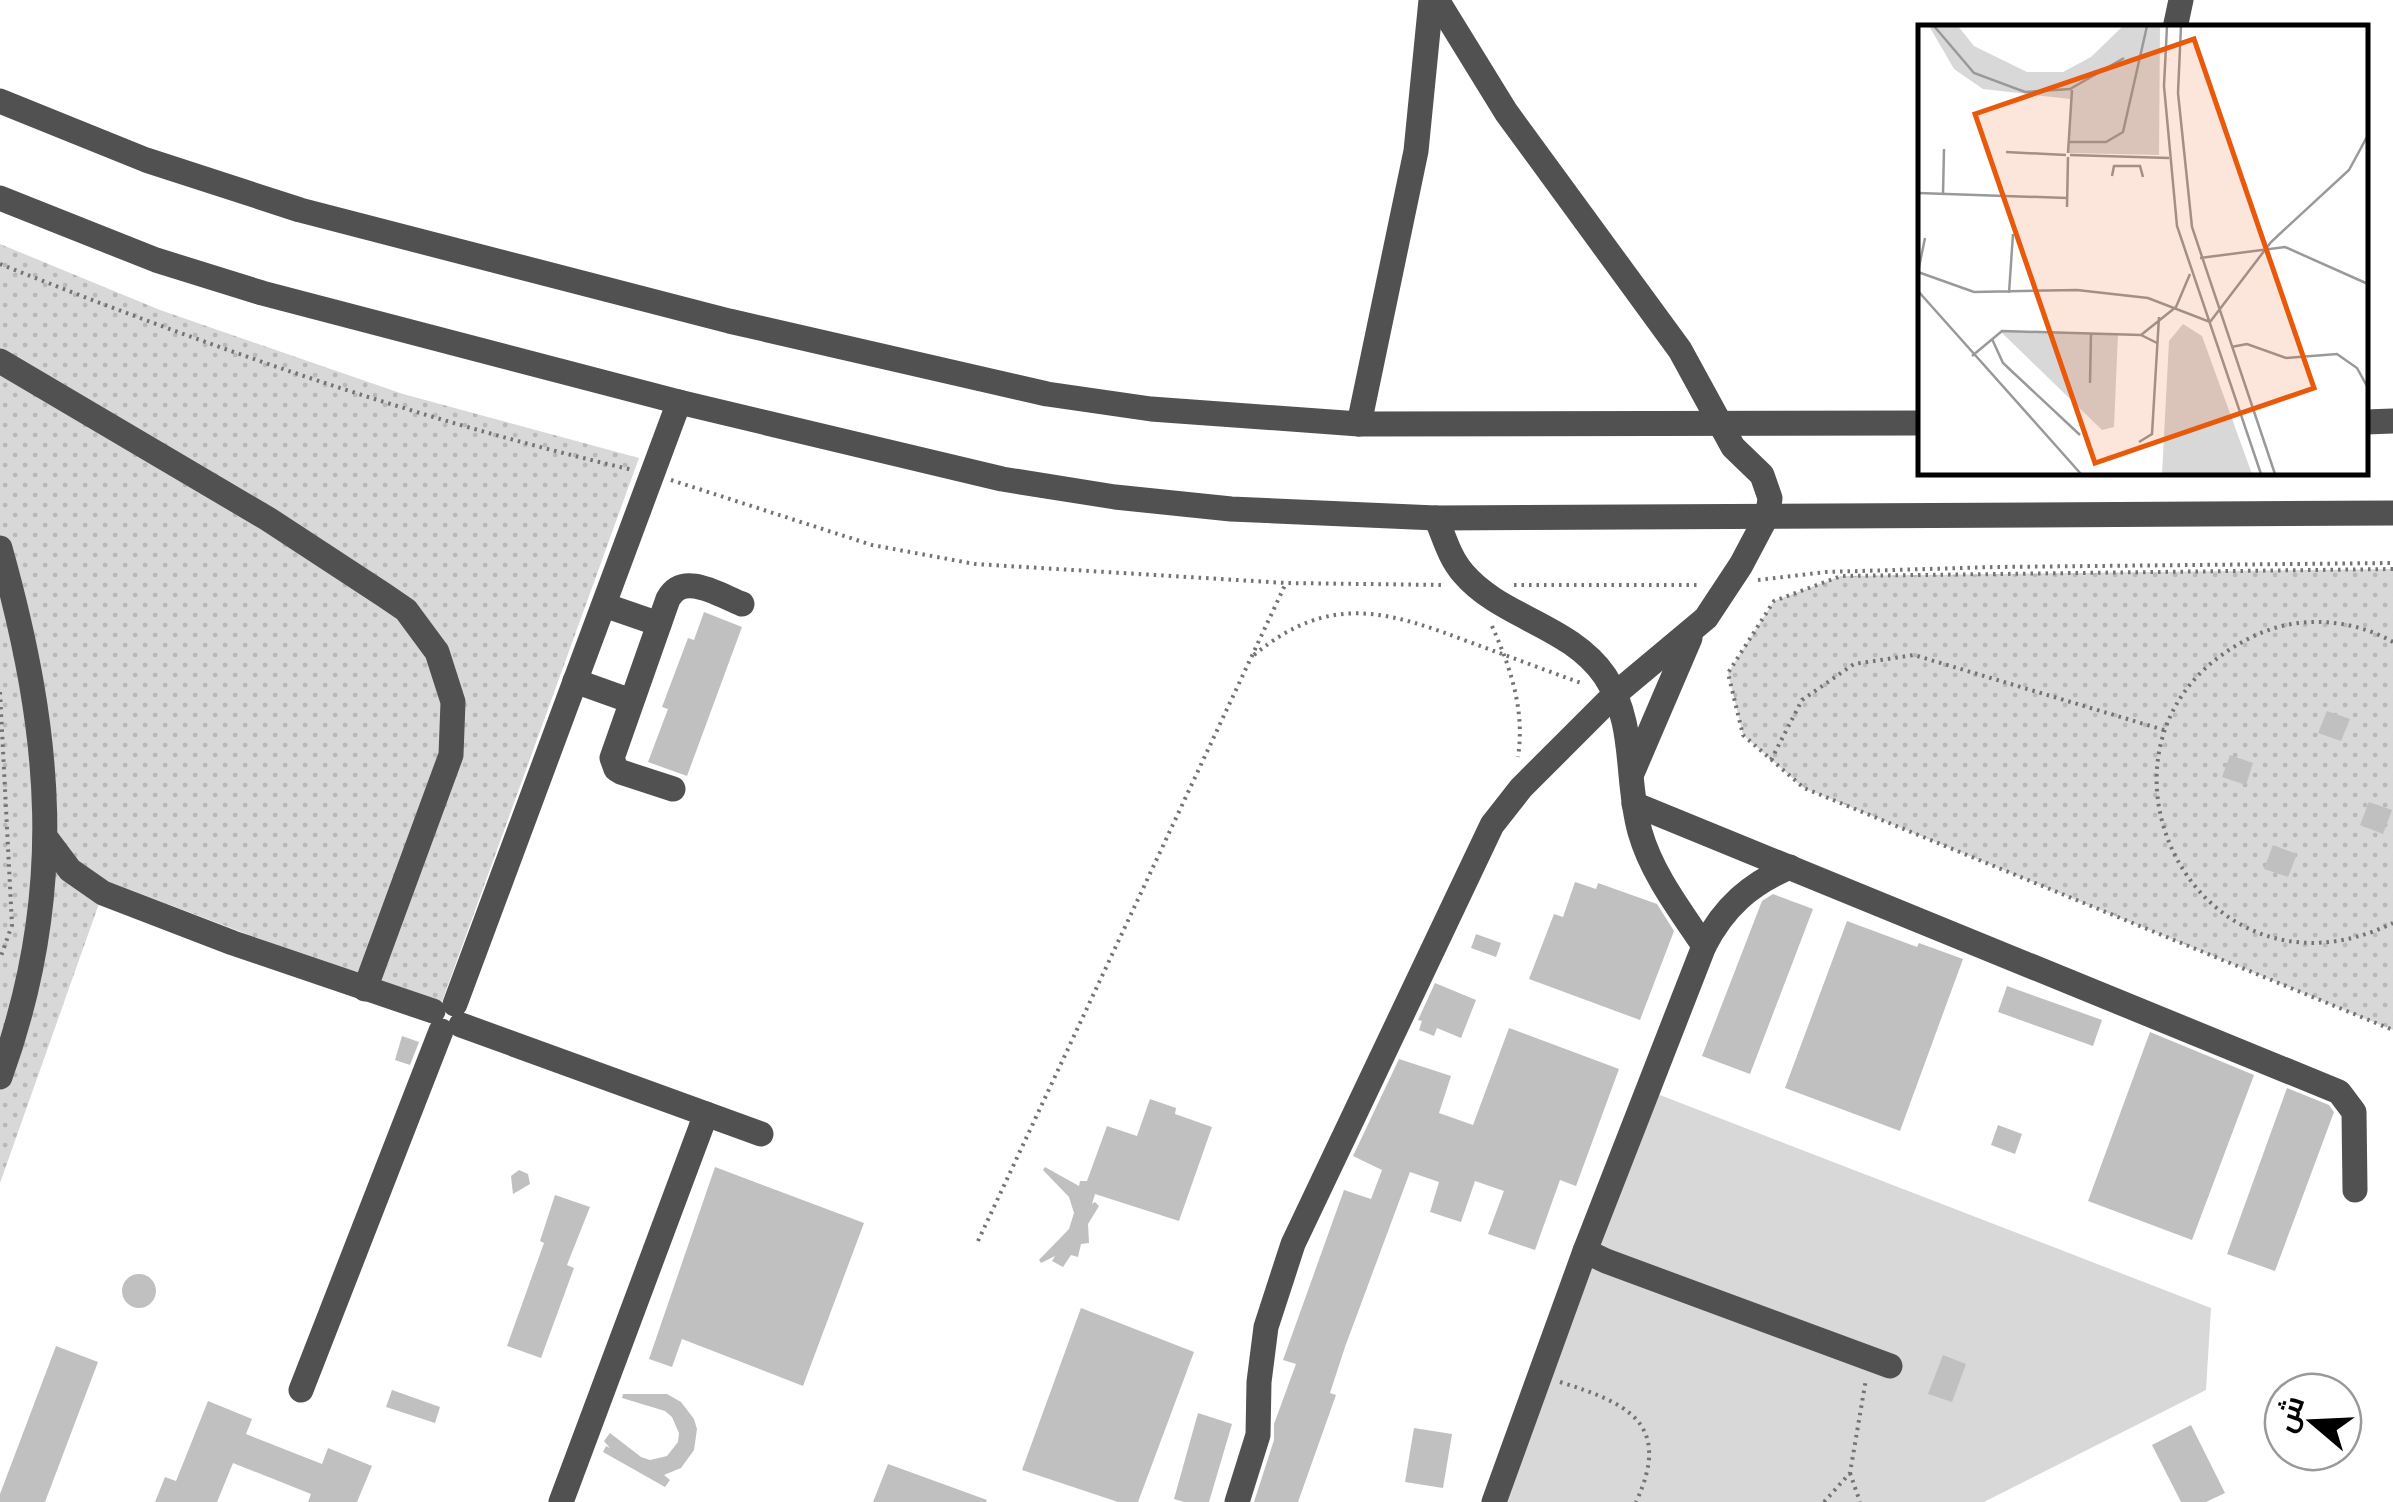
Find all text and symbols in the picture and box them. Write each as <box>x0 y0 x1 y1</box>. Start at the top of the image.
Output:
inset map <box>1918 25 2368 475</box>
north arrow <box>2263 1372 2363 1472</box>
text: ش <box>2265 1390 2312 1437</box>

